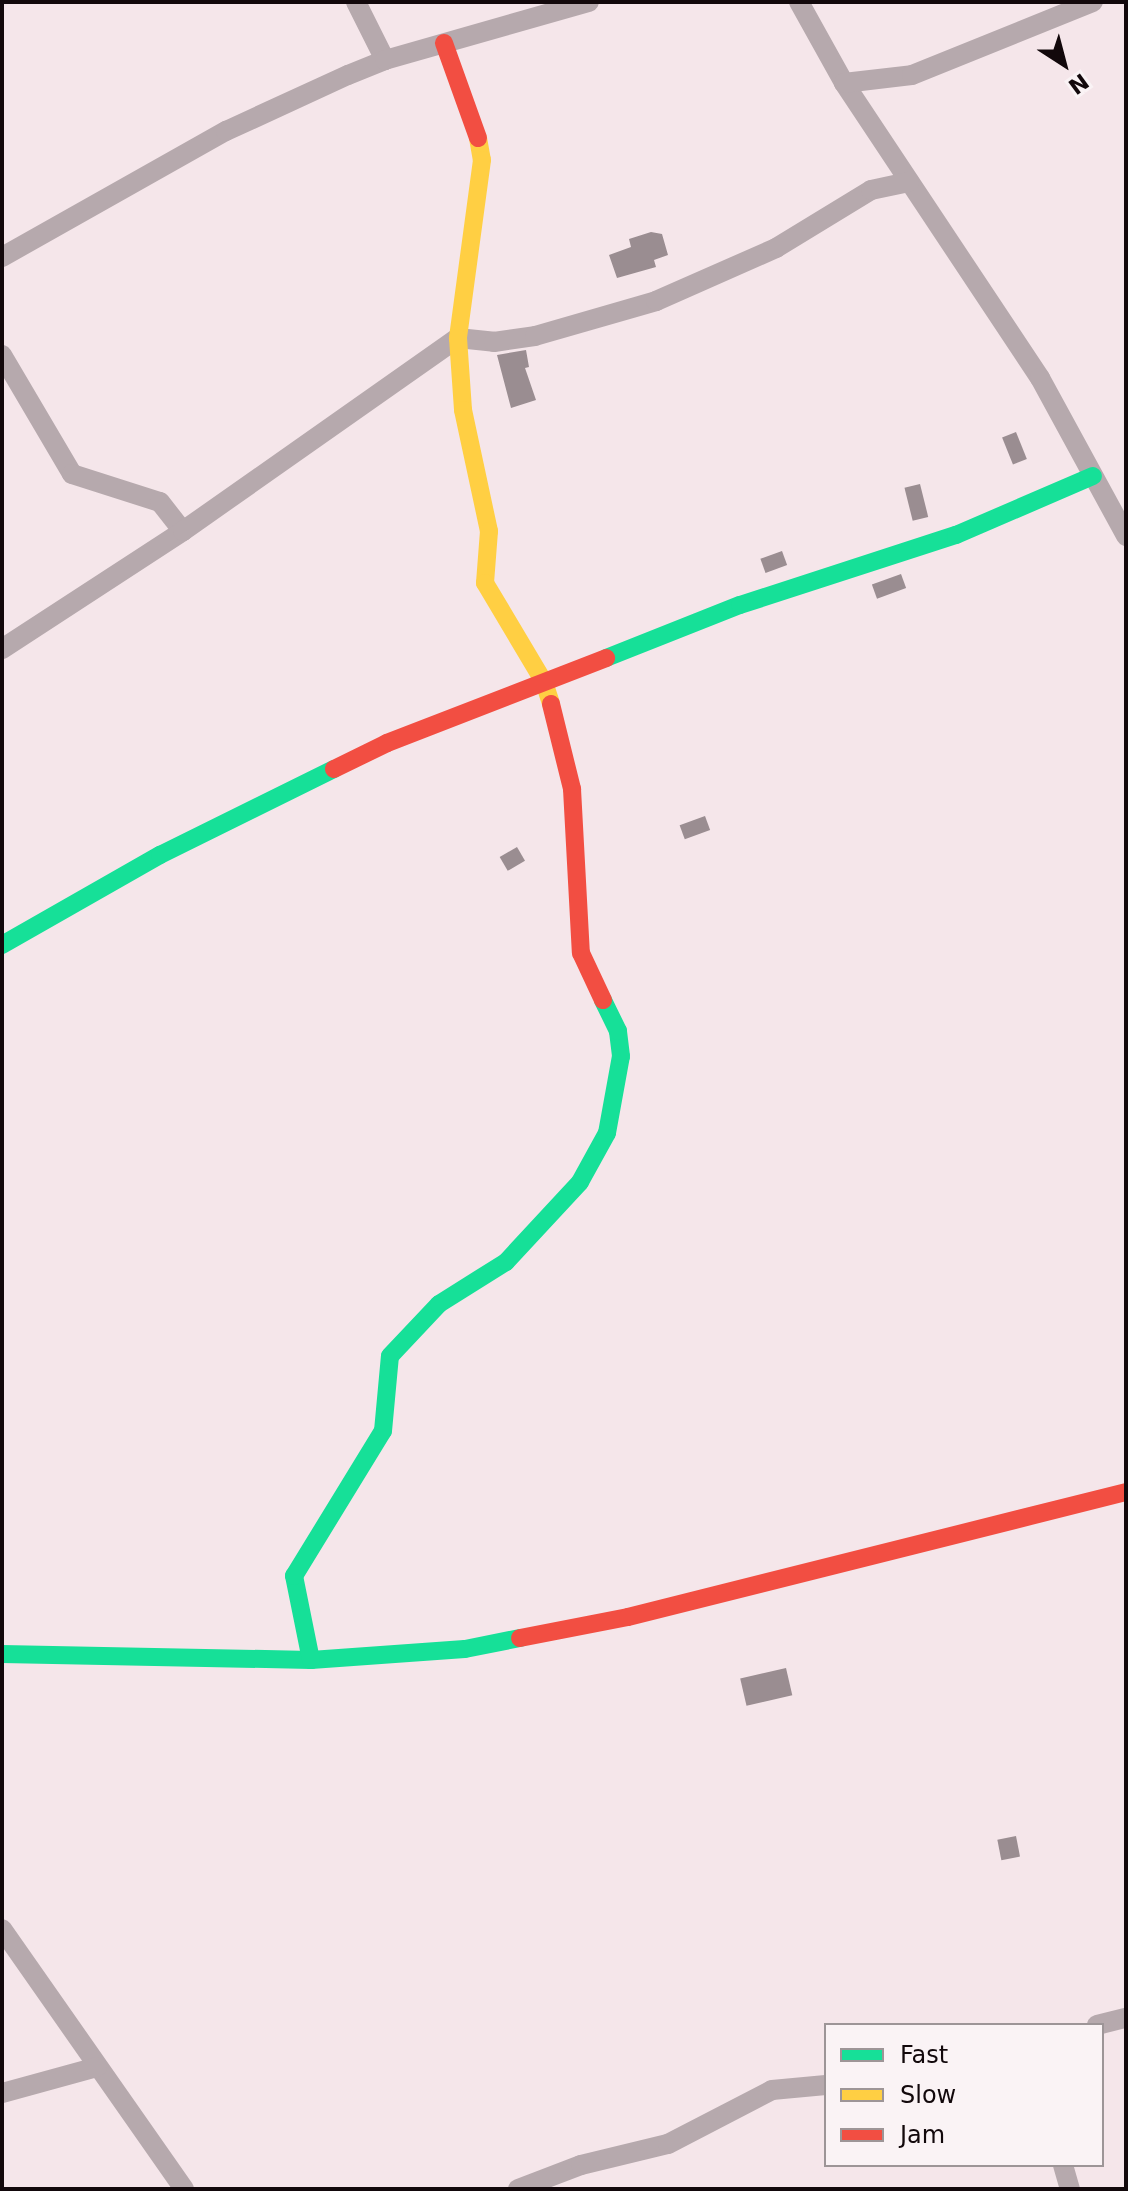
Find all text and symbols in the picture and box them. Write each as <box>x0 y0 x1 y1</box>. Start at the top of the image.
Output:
north arrow <box>1024 24 1104 104</box>
text: N <box>1064 68 1093 99</box>
legend <box>824 2023 1104 2167</box>
text: Fast <box>900 2041 948 2069</box>
text: Slow <box>900 2081 956 2109</box>
text: Jam <box>900 2121 945 2149</box>

